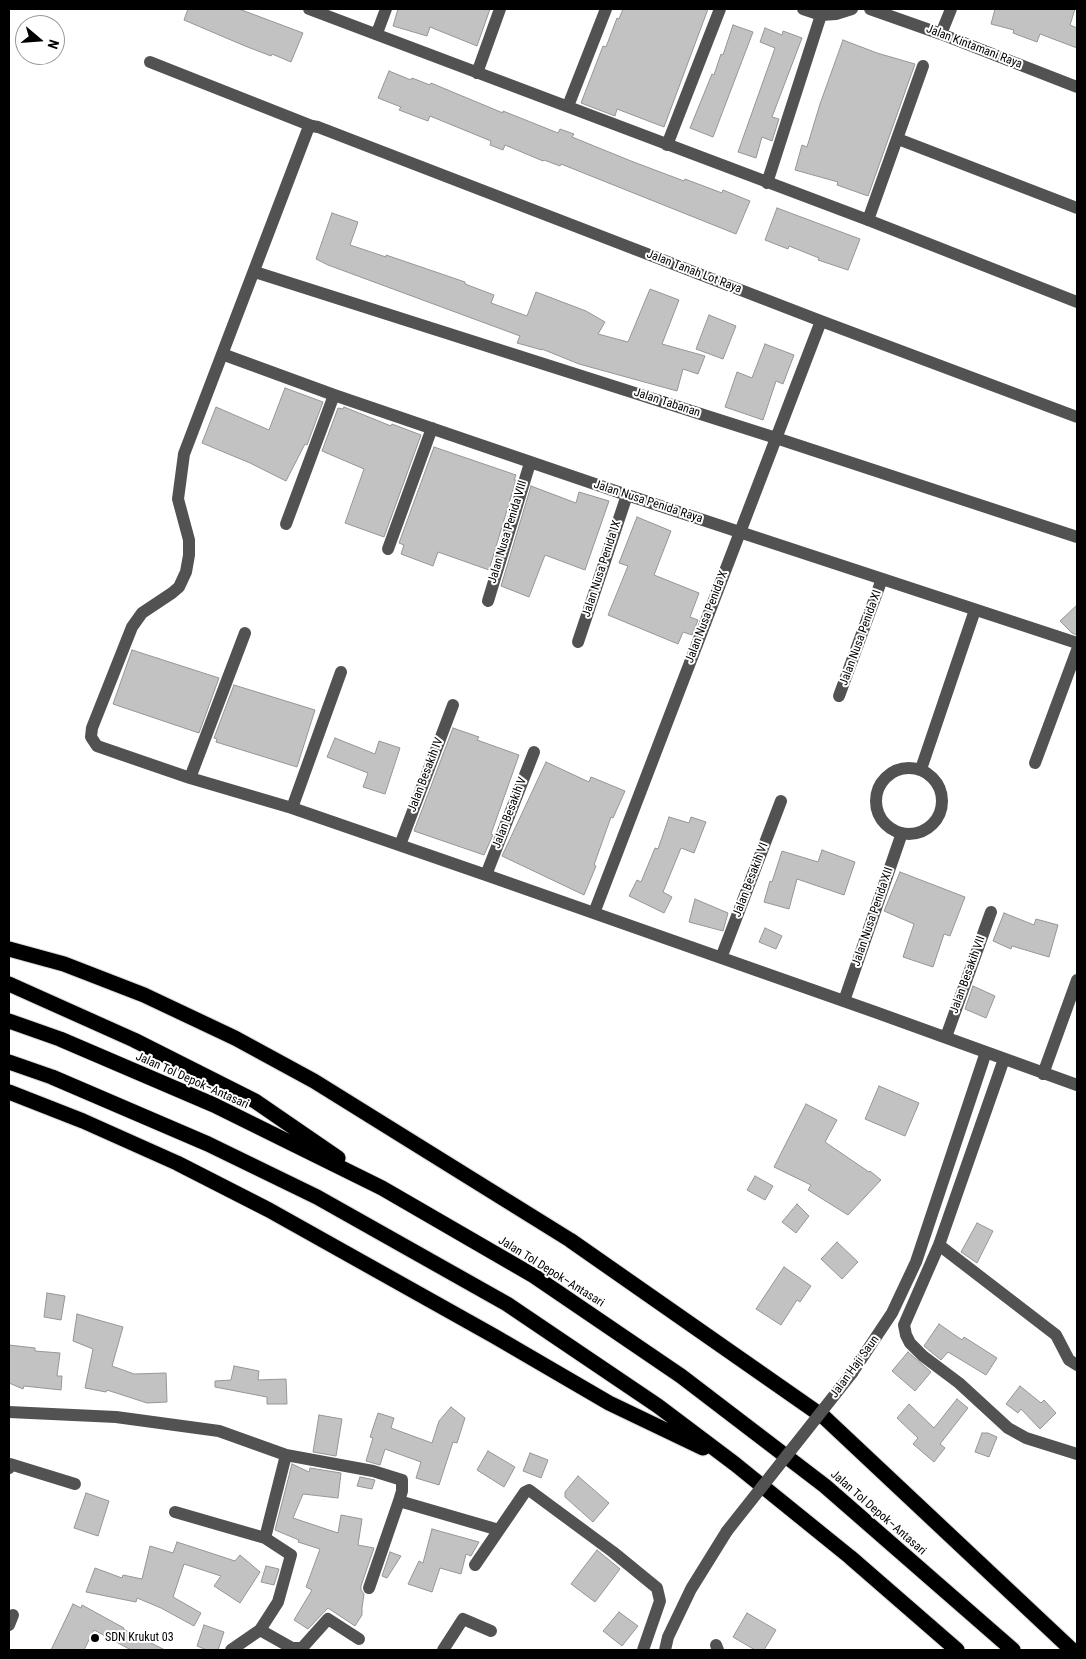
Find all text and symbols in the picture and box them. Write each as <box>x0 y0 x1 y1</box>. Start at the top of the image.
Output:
north arrow <box>15 15 65 65</box>
street label: Jalan Kintamani Raya <box>924 22 1024 72</box>
text: N <box>44 38 62 51</box>
street label: Jalan Tanah Lot Raya <box>644 247 744 297</box>
street label: Jalan Tabanan <box>632 385 702 421</box>
street label: Jalan Nusa Penida Raya <box>592 478 704 526</box>
street label: Jalan Nusa Penida VIII <box>486 479 530 585</box>
street label: Jalan Nusa Penida IX <box>580 519 624 619</box>
street label: Jalan Nusa Penida X <box>683 569 731 665</box>
street label: Jalan Nusa Penida XI <box>837 588 885 688</box>
street label: Jalan Besakih IV <box>405 736 447 814</box>
street label: Jalan Besakih V <box>490 775 530 851</box>
street label: Jalan Besakih VI <box>730 841 772 919</box>
street label: Jalan Nusa Penida XII <box>849 866 897 968</box>
street label: Jalan Besakih VII <box>947 934 989 1016</box>
street label: Jalan Tol Depok–Antasari <box>133 1050 251 1112</box>
street label: Jalan Tol Depok–Antasari <box>495 1234 607 1310</box>
street label: Jalan Haji Saun <box>828 1333 882 1401</box>
street label: Jalan Tol Depok–Antasari <box>827 1467 929 1559</box>
place label: SDN Krukut 03 <box>105 1631 174 1645</box>
marker: SDN Krukut 03 <box>89 1632 101 1644</box>

